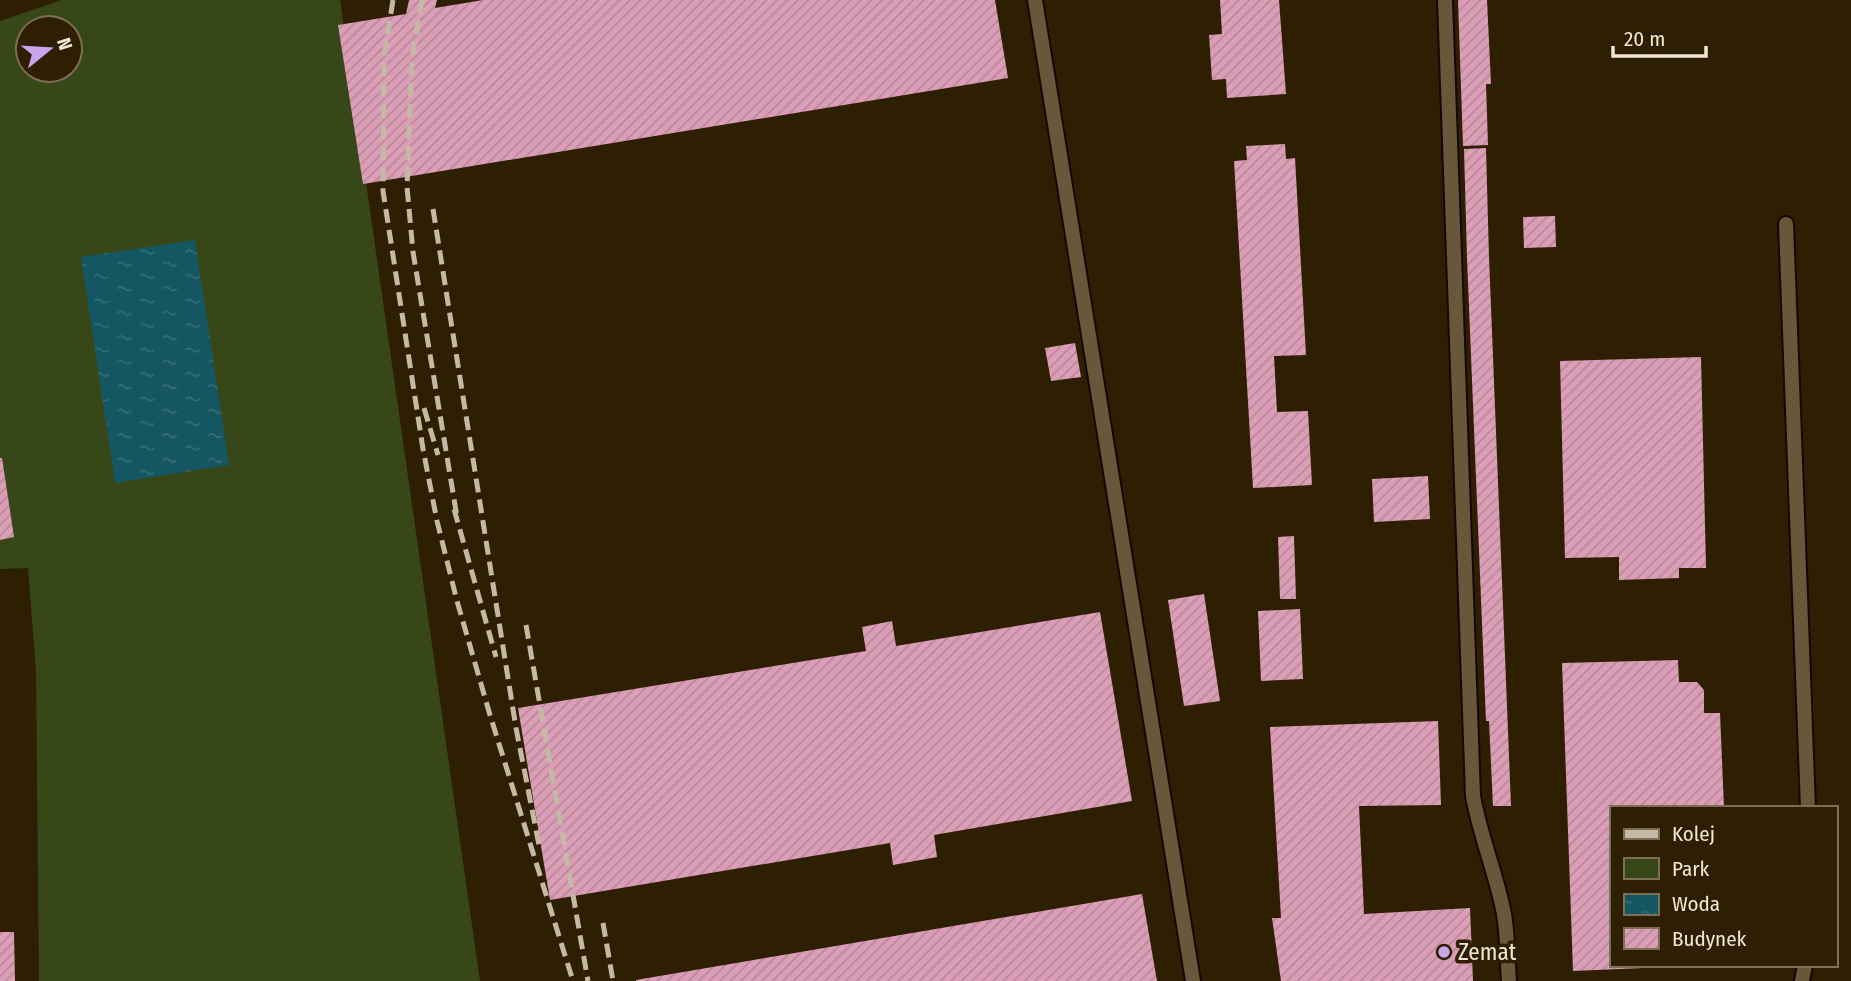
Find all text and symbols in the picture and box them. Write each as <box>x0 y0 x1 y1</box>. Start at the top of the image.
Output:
north arrow <box>14 14 84 84</box>
scale bar <box>1613 14 1706 58</box>
text: 20 m <box>1624 26 1665 52</box>
text: N <box>52 35 77 53</box>
legend <box>1610 806 1837 967</box>
text: Kolej <box>1672 821 1715 847</box>
text: Park <box>1672 856 1710 882</box>
text: Woda <box>1672 891 1720 917</box>
text: Budynek <box>1672 926 1747 952</box>
place label: Zemat <box>1458 938 1517 966</box>
marker: Zemat <box>1436 944 1452 960</box>

